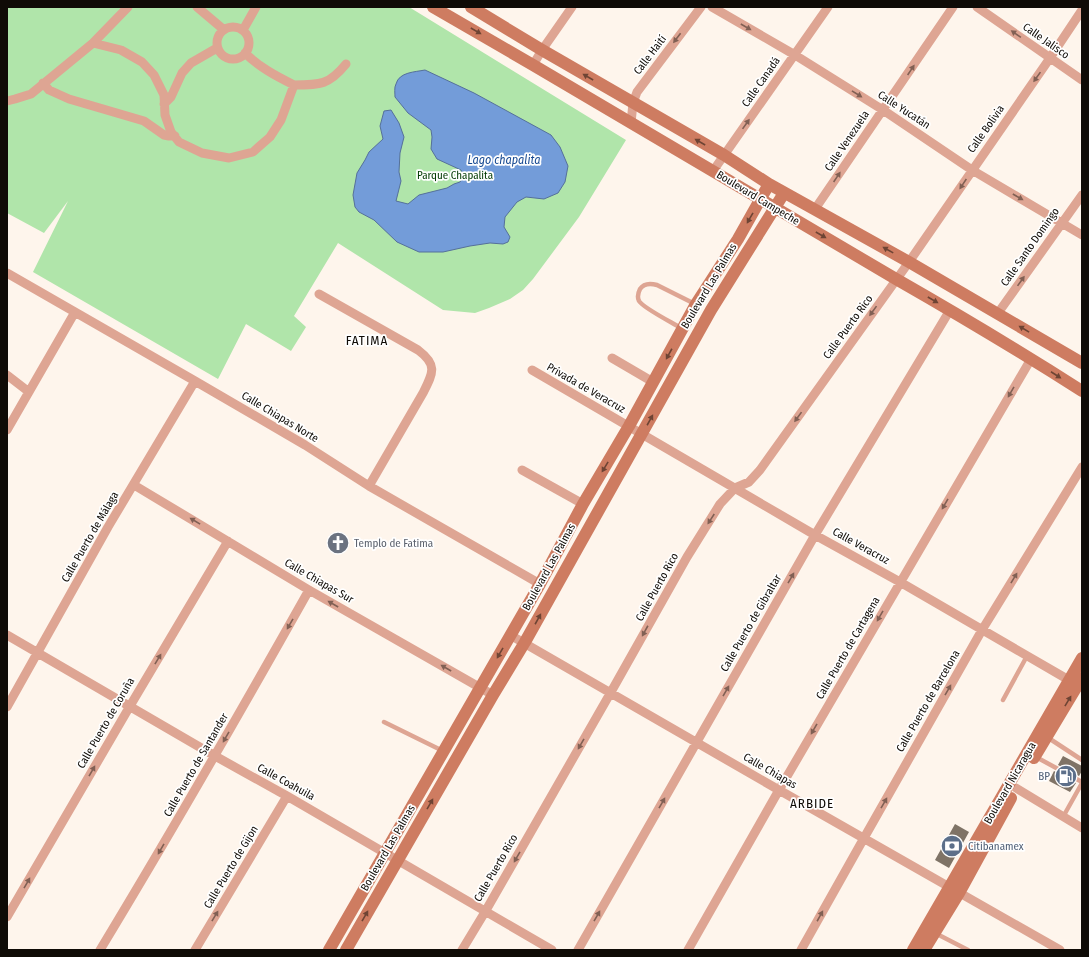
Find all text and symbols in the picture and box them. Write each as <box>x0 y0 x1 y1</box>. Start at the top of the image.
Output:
street label: Calle Jalisco <box>1020 20 1072 62</box>
one-way arrow <box>740 23 752 30</box>
one-way arrow <box>470 28 481 35</box>
one-way arrow <box>1010 30 1021 38</box>
street label: Calle Haití <box>631 33 669 77</box>
one-way arrow <box>673 33 682 44</box>
street label: Calle Canadá <box>739 55 783 109</box>
one-way arrow <box>907 64 914 75</box>
one-way arrow <box>1033 72 1041 82</box>
one-way arrow <box>582 73 594 80</box>
street label: Calle Yucatán <box>875 88 933 132</box>
one-way arrow <box>852 90 862 98</box>
street label: Calle Bolivia <box>965 103 1007 155</box>
street label: Calle Venezuela <box>822 108 872 174</box>
one-way arrow <box>742 118 750 129</box>
one-way arrow <box>694 138 706 145</box>
water label: Lago chapalita <box>468 153 540 167</box>
street label: Boulevard Campeche <box>714 168 802 228</box>
park label: Parque Chapalita <box>417 169 493 182</box>
one-way arrow <box>833 172 841 182</box>
one-way arrow <box>959 178 967 189</box>
one-way arrow <box>1012 193 1024 200</box>
street label: Calle Santo Domingo <box>998 205 1062 289</box>
one-way arrow <box>746 212 753 224</box>
one-way arrow <box>815 232 827 239</box>
street label: Boulevard Las Palmas <box>678 241 740 331</box>
one-way arrow <box>882 246 893 253</box>
one-way arrow <box>1017 276 1025 287</box>
street label: Calle Puerto Rico <box>820 292 876 362</box>
one-way arrow <box>927 297 939 304</box>
one-way arrow <box>870 306 878 316</box>
one-way arrow <box>1018 325 1030 332</box>
district label: FATIMA <box>346 333 388 348</box>
one-way arrow <box>666 348 672 359</box>
street label: Privada de Veracruz <box>544 360 628 416</box>
one-way arrow <box>1051 371 1061 379</box>
one-way arrow <box>1008 386 1015 398</box>
street label: Calle Chiapas Norte <box>239 389 321 445</box>
one-way arrow <box>794 412 802 422</box>
one-way arrow <box>646 414 653 426</box>
one-way arrow <box>601 462 609 472</box>
street label: Calle Puerto de Málaga <box>59 489 121 585</box>
one-way arrow <box>942 498 949 510</box>
one-way arrow <box>707 513 715 524</box>
one-way arrow <box>189 518 201 525</box>
street label: Boulevard Las Palmas <box>520 521 578 613</box>
street label: Calle Veracruz <box>830 525 892 567</box>
church icon: Templo de Fatima <box>325 530 351 556</box>
place label: Templo de Fatima <box>354 537 433 550</box>
street label: Calle Puerto Rico <box>633 550 681 623</box>
street label: Calle Chiapas Sur <box>282 556 356 606</box>
street label: Calle Puerto de Gibraltar <box>718 572 784 674</box>
one-way arrow <box>787 572 794 583</box>
one-way arrow <box>1011 572 1018 584</box>
street label: Calle Puerto de Cartagena <box>813 595 883 701</box>
one-way arrow <box>327 600 339 607</box>
one-way arrow <box>876 610 883 622</box>
one-way arrow <box>535 613 542 625</box>
one-way arrow <box>286 618 293 630</box>
one-way arrow <box>642 625 649 637</box>
one-way arrow <box>496 648 504 658</box>
street label: Calle Puerto de Barcelona <box>894 648 962 754</box>
one-way arrow <box>154 653 161 665</box>
one-way arrow <box>440 664 452 671</box>
street label: Calle Puerto de Coruña <box>75 675 137 771</box>
one-way arrow <box>945 684 952 696</box>
one-way arrow <box>723 685 730 697</box>
one-way arrow <box>1065 695 1072 707</box>
street label: Calle Puerto de Santander <box>161 711 231 819</box>
one-way arrow <box>811 723 818 735</box>
one-way arrow <box>222 731 229 743</box>
one-way arrow <box>578 738 585 750</box>
street label: Boulevard Nicaragua <box>981 740 1039 826</box>
street label: Calle Chiapas <box>741 750 799 792</box>
street label: Calle Coahuila <box>255 761 317 803</box>
fuel station icon: BP <box>1053 763 1079 789</box>
one-way arrow <box>88 765 95 777</box>
place label: BP <box>1038 770 1050 783</box>
district label: ARBIDE <box>790 796 834 811</box>
one-way arrow <box>880 797 887 808</box>
one-way arrow <box>427 798 434 809</box>
one-way arrow <box>658 798 665 809</box>
street label: Boulevard Las Palmas <box>358 802 418 893</box>
street label: Calle Puerto de Gijon <box>201 823 261 911</box>
street label: Calle Puerto Rico <box>471 832 521 904</box>
bank icon: Citibanamex <box>939 833 965 859</box>
place label: Citibanamex <box>968 840 1024 853</box>
one-way arrow <box>157 843 164 855</box>
one-way arrow <box>513 851 520 863</box>
one-way arrow <box>23 878 30 889</box>
one-way arrow <box>362 910 369 922</box>
one-way arrow <box>594 910 601 922</box>
one-way arrow <box>817 910 824 922</box>
one-way arrow <box>211 911 219 921</box>

